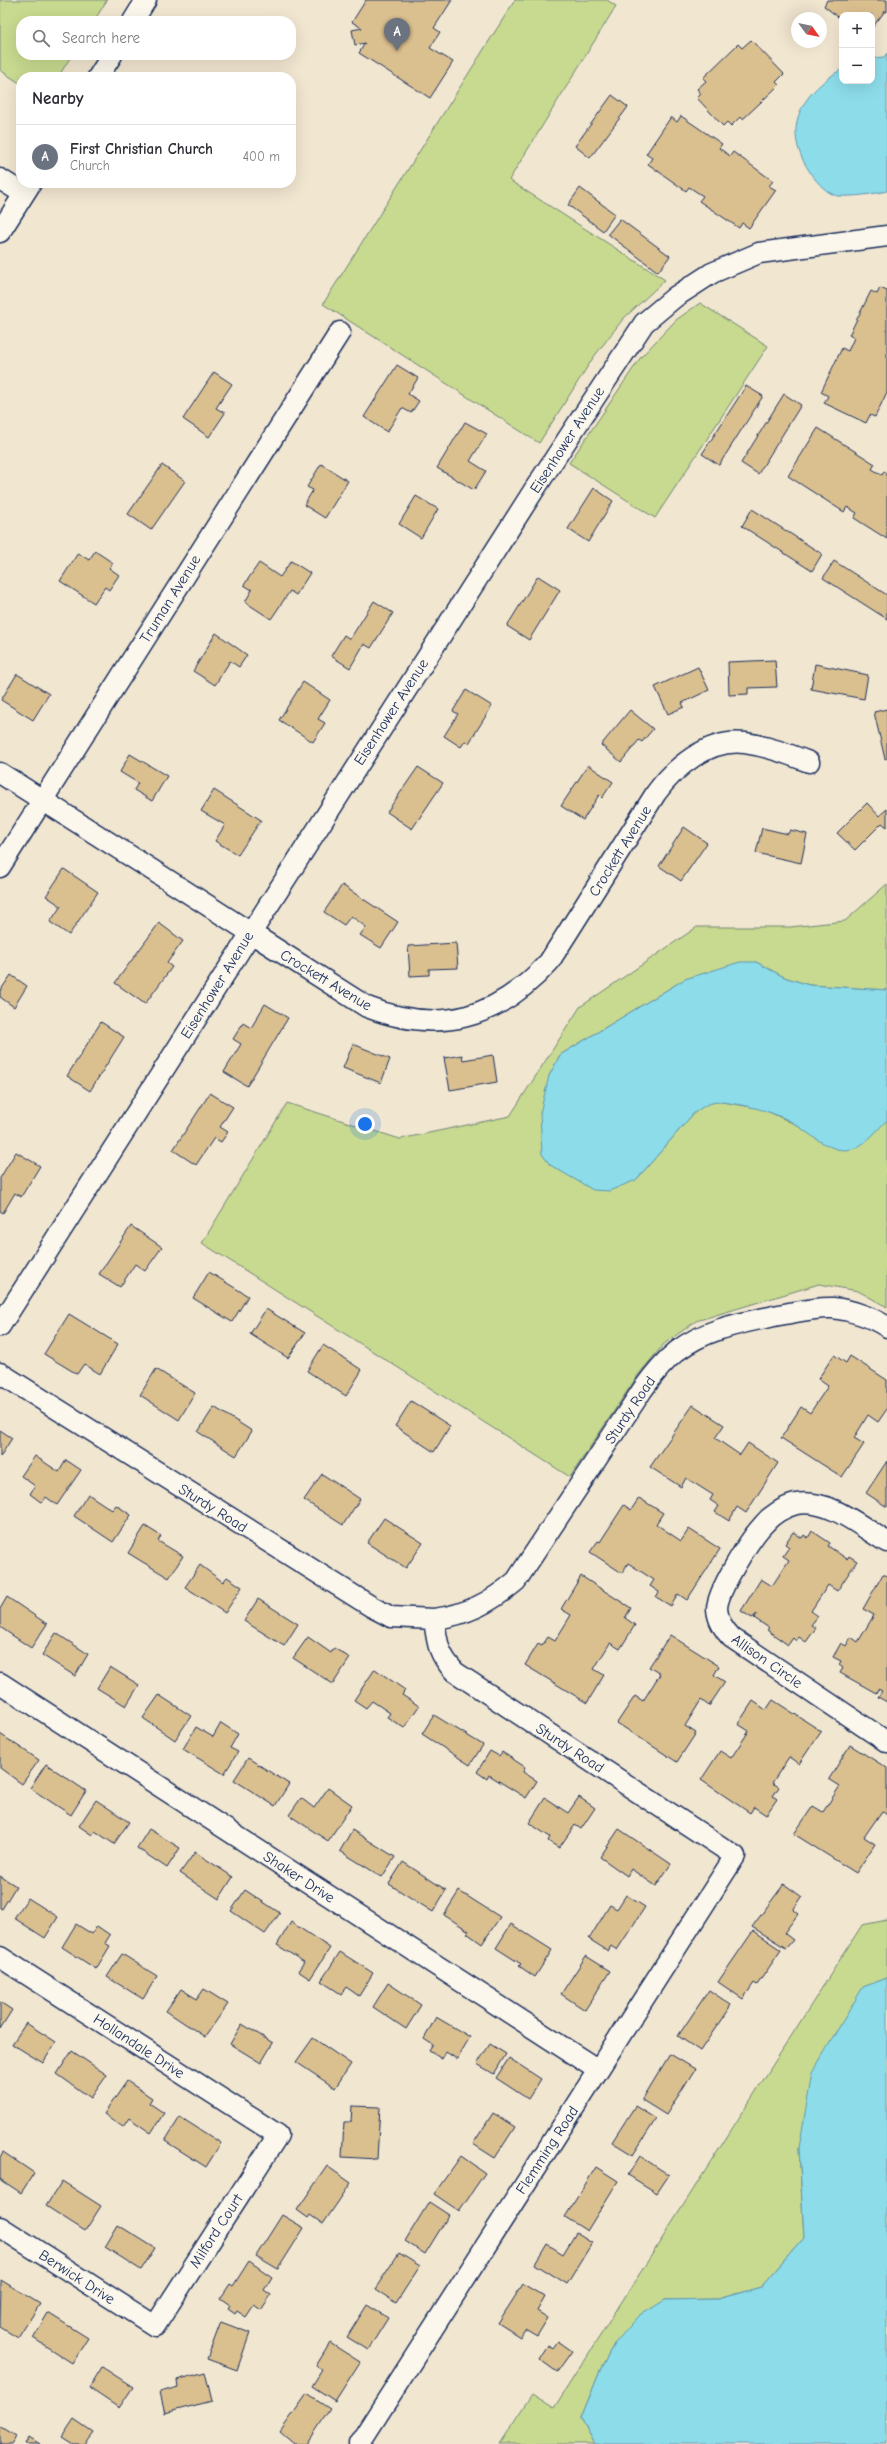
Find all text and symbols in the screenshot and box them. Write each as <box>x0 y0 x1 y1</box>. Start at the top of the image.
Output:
north arrow <box>791 12 827 48</box>
map controls <box>839 12 875 84</box>
button: + <box>839 12 875 48</box>
search box <box>16 16 296 60</box>
pin: A <box>384 18 410 51</box>
icon: search <box>30 27 52 49</box>
text: Search here <box>62 29 140 47</box>
button: − <box>839 48 875 84</box>
text: Nearby <box>32 89 83 108</box>
text: First Christian Church <box>70 140 213 158</box>
text: A <box>41 149 49 164</box>
text: 400 m <box>243 149 280 164</box>
text: Church <box>70 158 110 173</box>
street label: Eisenhower Avenue <box>526 383 608 497</box>
street label: Truman Avenue <box>136 551 205 646</box>
street label: Eisenhower Avenue <box>350 655 432 769</box>
street label: Crockett Avenue <box>585 802 655 900</box>
street label: Eisenhower Avenue <box>177 928 258 1042</box>
street label: Crockett Avenue <box>277 946 376 1015</box>
your location <box>355 1114 375 1134</box>
street label: Sturdy Road <box>601 1373 659 1447</box>
street label: Sturdy Road <box>175 1480 251 1536</box>
street label: Allison Circle <box>728 1630 806 1692</box>
street label: Sturdy Road <box>532 1719 608 1777</box>
street label: Shaker Drive <box>260 1847 339 1907</box>
street label: Hollandale Drive <box>90 2010 188 2082</box>
street label: Flemming Road <box>512 2103 582 2197</box>
street label: Milford Court <box>185 2190 247 2271</box>
street label: Berwick Drive <box>36 2246 119 2308</box>

